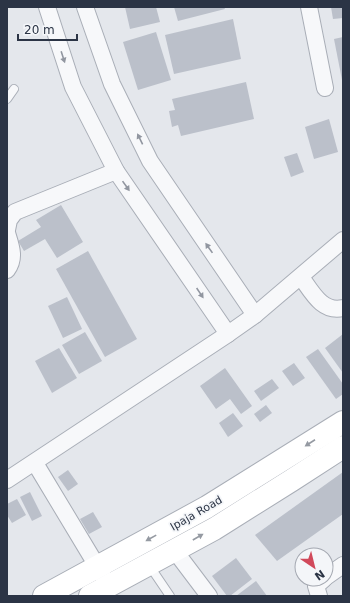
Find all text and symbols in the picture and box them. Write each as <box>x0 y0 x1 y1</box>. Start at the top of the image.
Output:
scale bar <box>18 16 77 42</box>
text: 20 m <box>24 23 55 37</box>
one-way arrow <box>61 52 67 64</box>
one-way arrow <box>136 133 143 145</box>
one-way arrow <box>122 181 130 192</box>
one-way arrow <box>205 243 213 254</box>
one-way arrow <box>196 288 204 298</box>
one-way arrow <box>305 439 315 447</box>
street label: Ipaja Road <box>168 493 225 534</box>
one-way arrow <box>193 534 204 541</box>
one-way arrow <box>145 535 156 542</box>
north arrow <box>294 547 334 587</box>
text: N <box>312 567 327 583</box>

